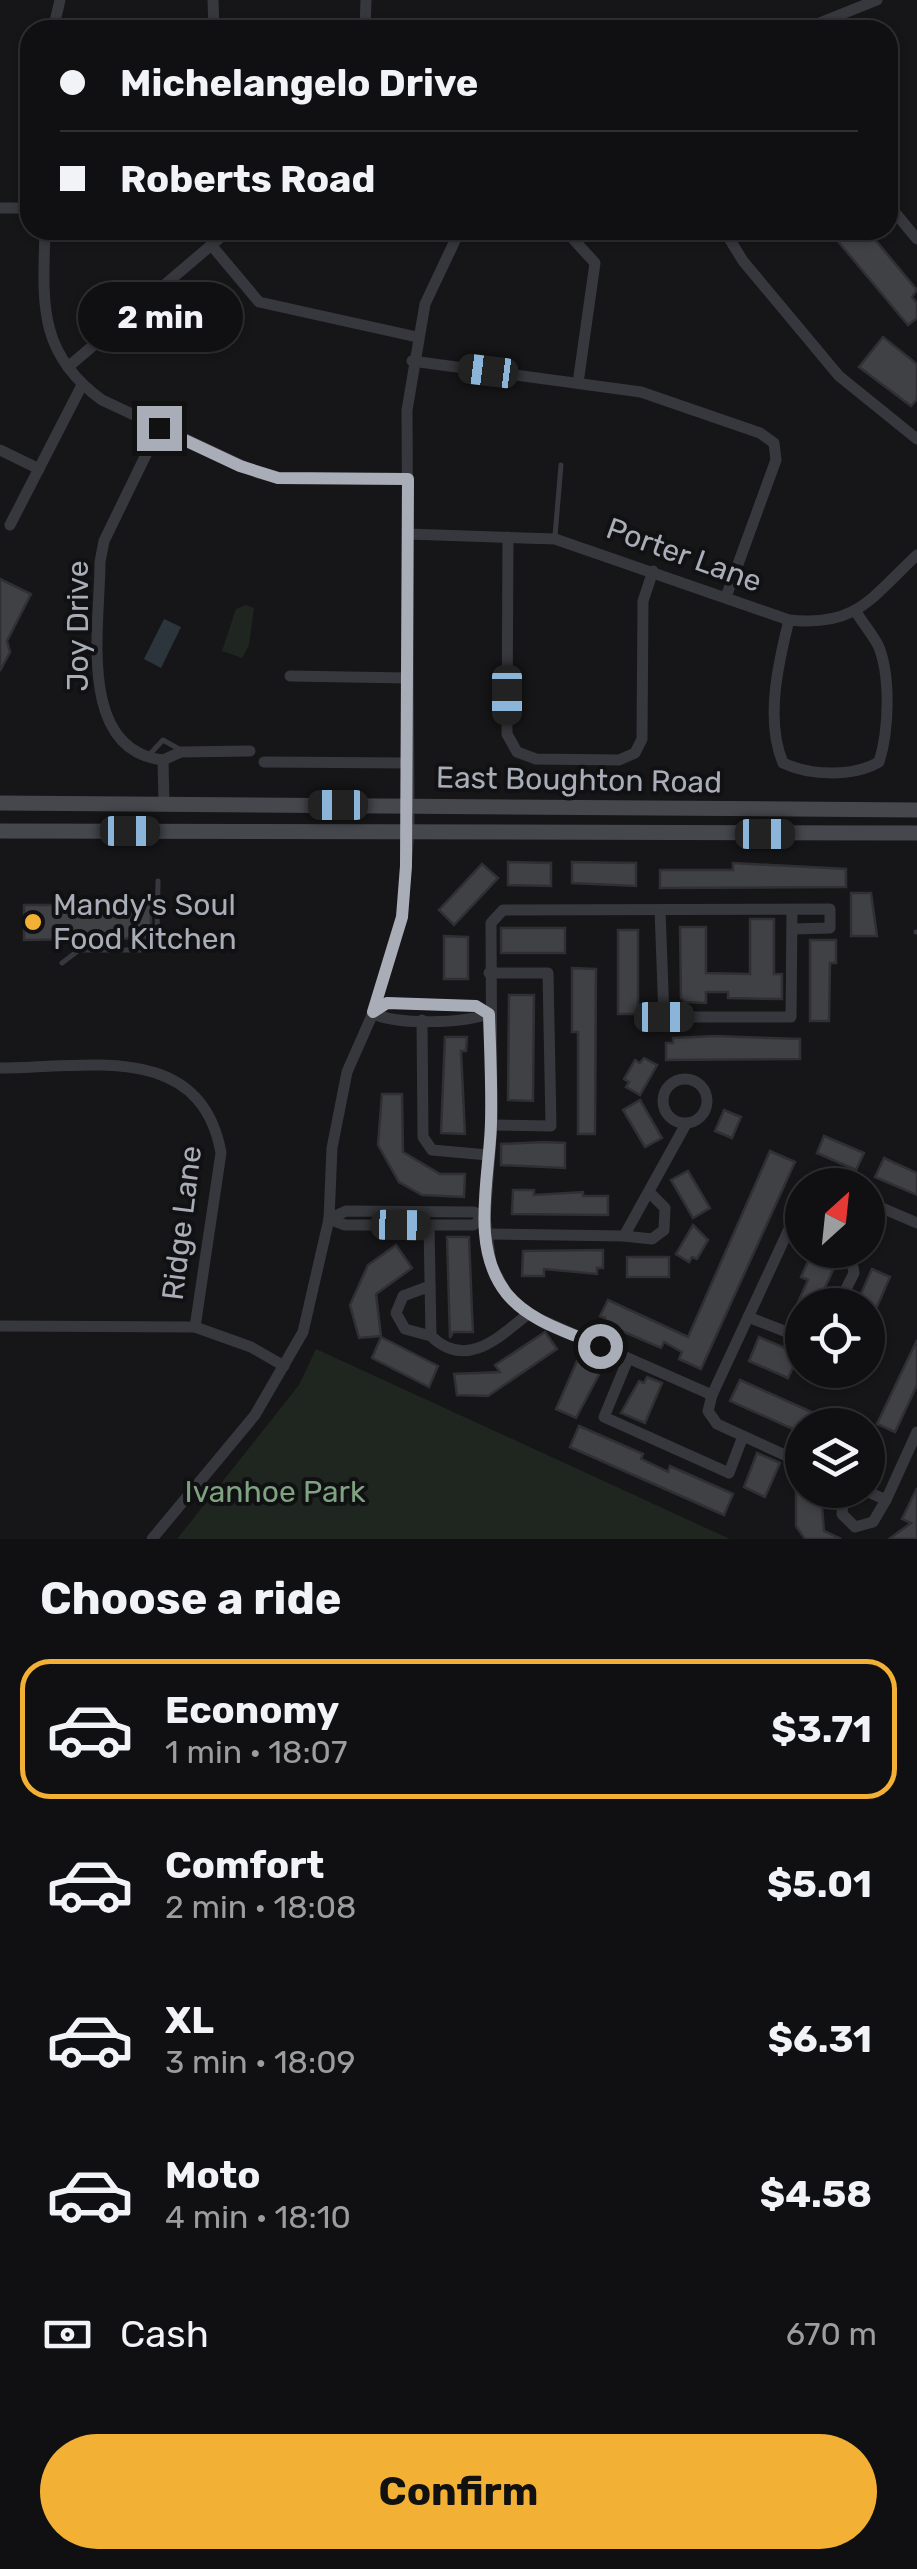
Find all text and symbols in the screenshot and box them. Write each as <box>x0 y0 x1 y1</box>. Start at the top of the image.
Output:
text: Michelangelo Drive <box>120 60 478 106</box>
text: Roberts Road <box>120 156 376 202</box>
callout: 2 min <box>76 283 242 353</box>
text: 2 min <box>117 298 204 336</box>
car <box>456 352 520 390</box>
route end <box>137 406 182 451</box>
street label: Porter Lane <box>601 510 767 600</box>
street label: Joy Drive <box>60 561 96 691</box>
car <box>492 665 522 725</box>
street label: East Boughton Road <box>436 760 722 800</box>
car <box>308 790 368 820</box>
car <box>100 816 160 846</box>
car <box>735 819 795 849</box>
place label: Mandy's Soul Food Kitchen <box>53 887 237 957</box>
marker: Mandy's Soul Food Kitchen <box>22 911 44 933</box>
car <box>634 1002 694 1032</box>
street label: Ridge Lane <box>155 1144 209 1302</box>
north arrow <box>785 1168 885 1268</box>
map controls <box>785 1168 885 1508</box>
car <box>371 1209 431 1241</box>
button: locate <box>785 1288 885 1388</box>
route start <box>578 1324 623 1369</box>
button: layers <box>785 1408 885 1508</box>
park label: Ivanhoe Park <box>185 1474 366 1510</box>
text: Choose a ride <box>40 1572 342 1625</box>
icon: car <box>45 1684 135 1774</box>
text: Economy <box>165 1687 339 1733</box>
text: $3.71 <box>771 1706 872 1752</box>
text: 1 min · 18:07 <box>165 1733 347 1771</box>
icon: car <box>45 1839 135 1929</box>
text: Comfort <box>165 1842 324 1888</box>
text: $5.01 <box>767 1861 872 1907</box>
text: 2 min · 18:08 <box>165 1888 356 1926</box>
icon: car <box>45 1994 135 2084</box>
text: XL <box>165 1997 214 2043</box>
text: $6.31 <box>768 2016 872 2062</box>
text: 3 min · 18:09 <box>165 2043 355 2081</box>
icon: car <box>45 2149 135 2239</box>
text: Moto <box>165 2152 261 2198</box>
text: $4.58 <box>760 2171 872 2217</box>
text: 4 min · 18:10 <box>165 2198 351 2236</box>
icon: cash <box>40 2307 95 2362</box>
text: Cash <box>120 2311 209 2357</box>
text: 670 m <box>786 2315 877 2353</box>
button: Confirm <box>40 2434 877 2549</box>

